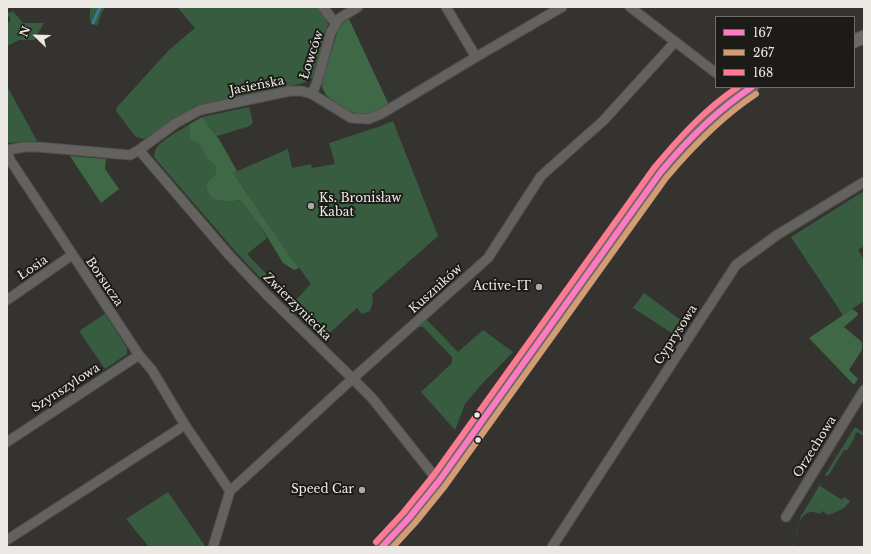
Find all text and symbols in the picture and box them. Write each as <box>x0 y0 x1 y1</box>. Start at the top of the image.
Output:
north arrow <box>16 16 56 56</box>
legend <box>715 16 855 88</box>
text: N <box>16 24 33 39</box>
text: 167 <box>753 25 772 40</box>
street label: Łowców <box>297 29 327 81</box>
text: 267 <box>753 45 774 60</box>
text: 168 <box>753 65 773 80</box>
street label: Jasieńska <box>229 74 285 98</box>
place label: Ks. Bronisław Kabat <box>319 192 401 220</box>
marker: Ks. Bronisław Kabat <box>306 201 316 211</box>
street label: Łosia <box>15 253 51 283</box>
street label: Borsucza <box>82 255 126 309</box>
street label: Kuszników <box>406 261 466 317</box>
street label: Zwierzyniecka <box>260 270 334 344</box>
place label: Active-IT <box>473 280 531 294</box>
marker: Active-IT <box>534 282 544 292</box>
street label: Cyprysowa <box>651 302 701 368</box>
street label: Szynszylowa <box>29 361 103 415</box>
unlabelled marker <box>472 410 482 420</box>
street label: Orzechowa <box>790 414 840 480</box>
unlabelled marker <box>473 435 483 445</box>
place label: Speed Car <box>291 483 354 497</box>
marker: Speed Car <box>357 485 367 495</box>

